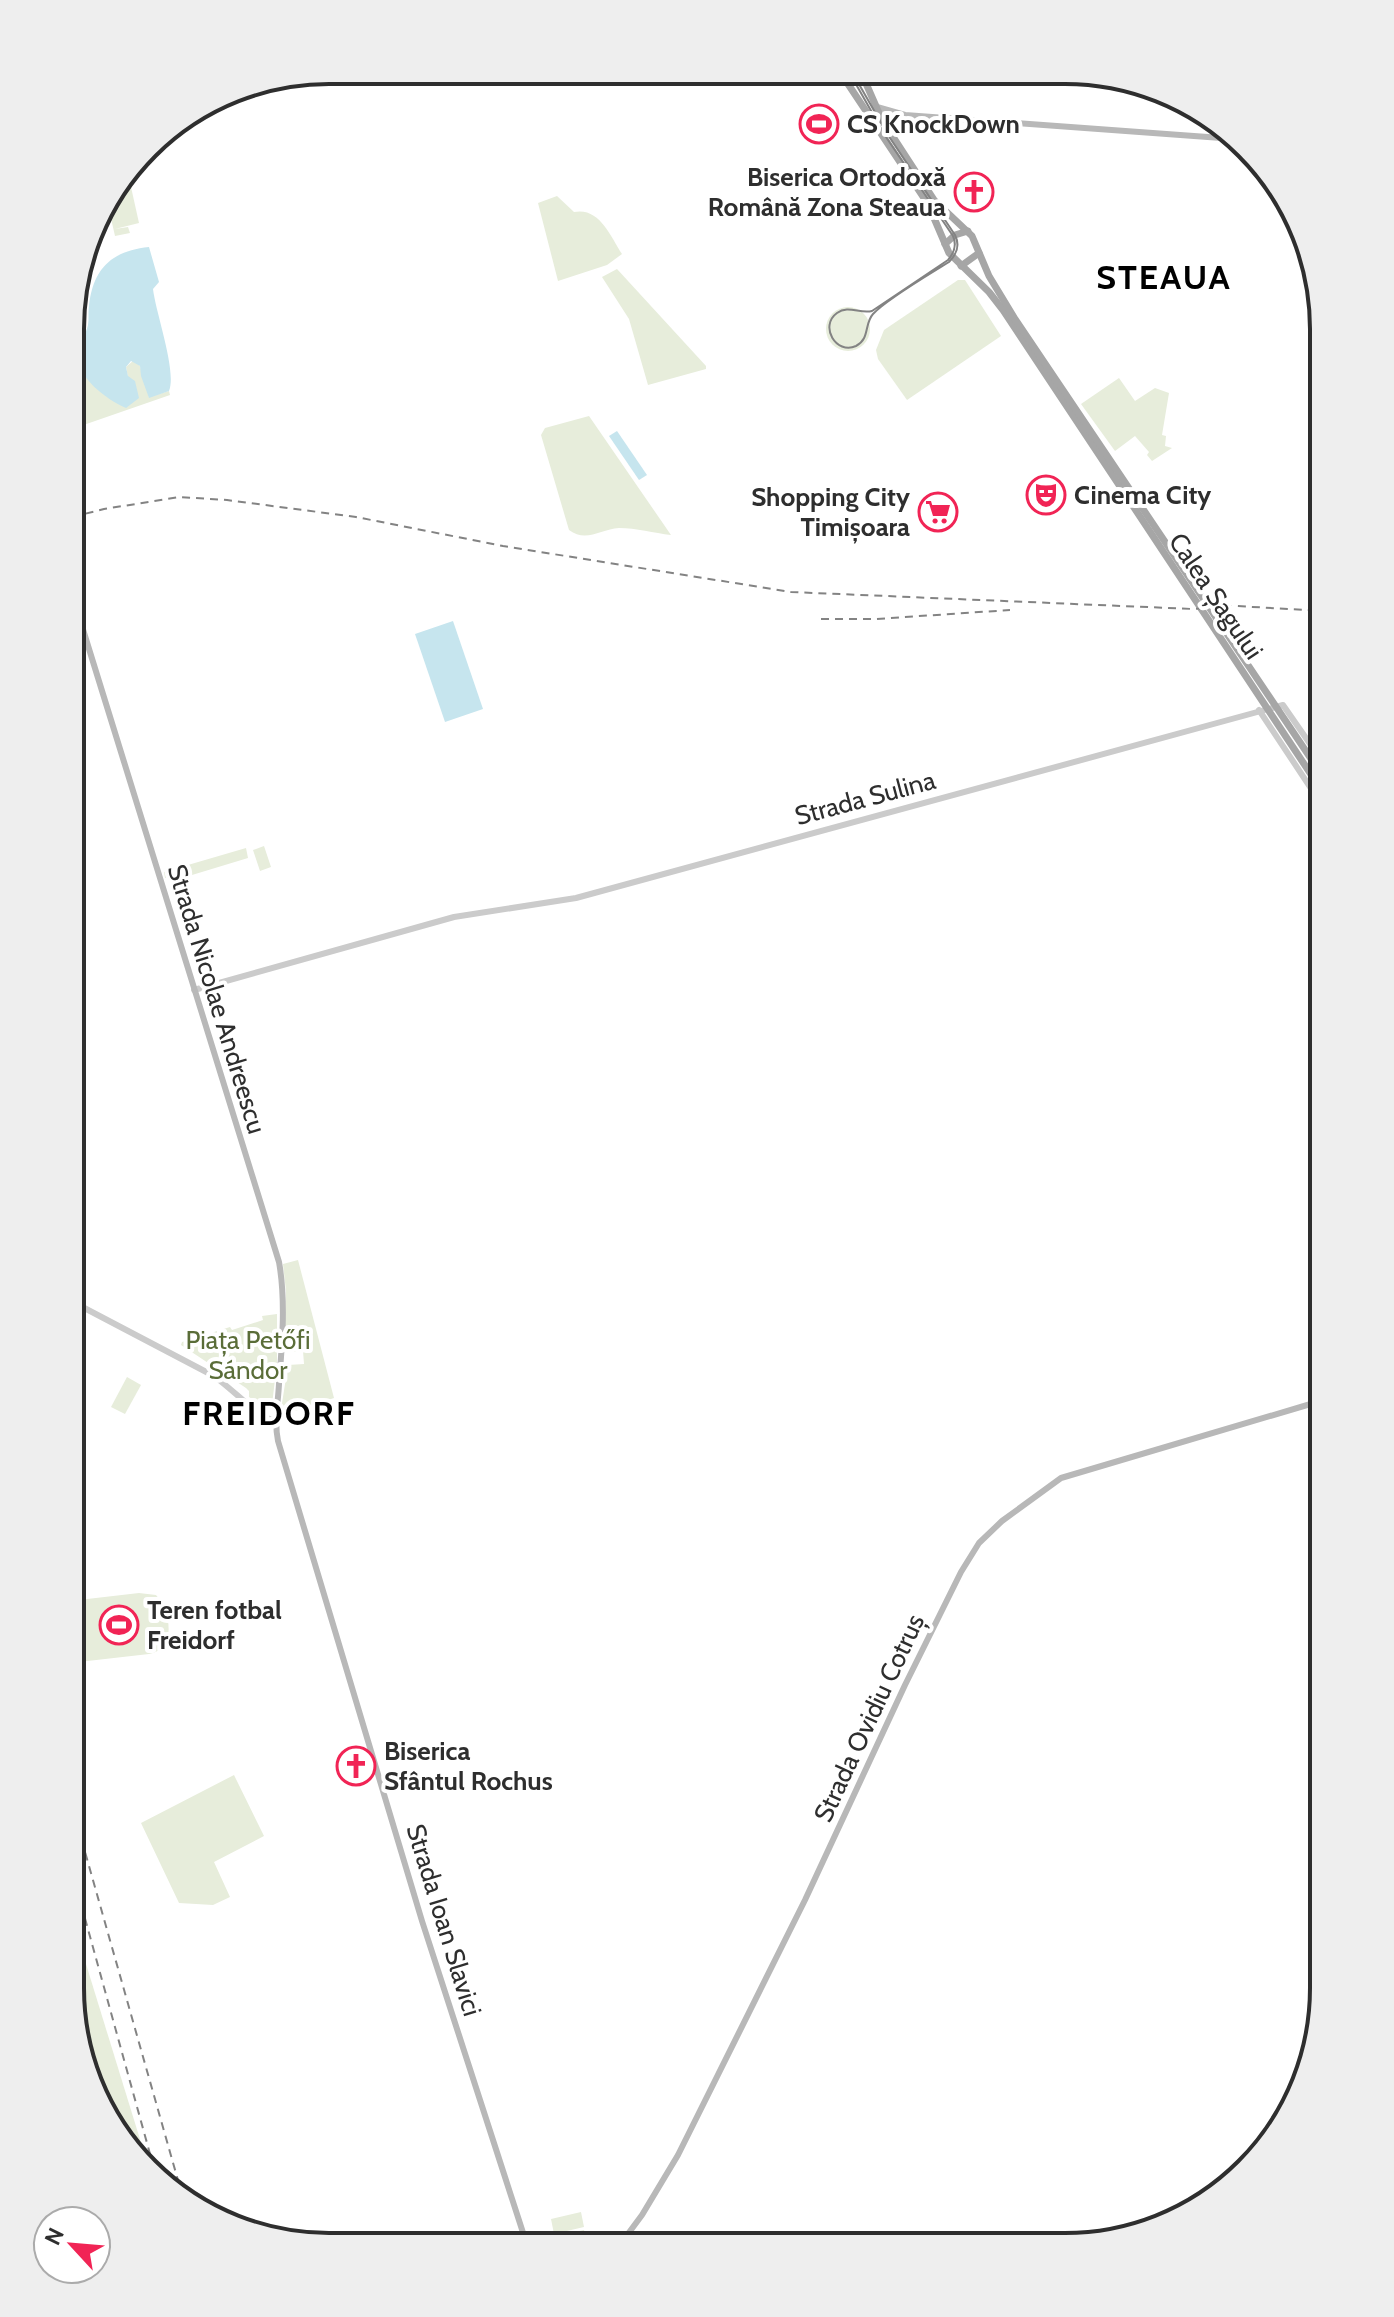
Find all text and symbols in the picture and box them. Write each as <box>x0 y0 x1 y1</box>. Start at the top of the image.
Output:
sports icon: CS KnockDown <box>798 103 840 145</box>
place label: CS KnockDown <box>847 108 1020 140</box>
place label: Biserica Ortodoxă Română Zona Steaua <box>708 161 946 223</box>
church icon: Biserica Ortodoxă Română Zona Steaua <box>953 171 995 213</box>
district label: STEAUA <box>1096 256 1232 298</box>
theatre icon: Cinema City <box>1025 474 1067 516</box>
place label: Cinema City <box>1074 479 1211 511</box>
place label: Shopping City Timișoara <box>751 481 910 544</box>
supermarket icon: Shopping City Timișoara <box>917 491 959 533</box>
street label: Calea Șagului <box>1161 527 1270 666</box>
street label: Strada Sulina <box>791 764 939 832</box>
street label: Strada Nicolae Andreescu <box>161 861 273 1137</box>
park label: Piața Petőfi Sándor <box>186 1324 310 1386</box>
district label: FREIDORF <box>182 1392 356 1434</box>
place label: Teren fotbal Freidorf <box>147 1594 282 1656</box>
sports icon: Teren fotbal Freidorf <box>98 1604 140 1646</box>
street label: Strada Ovidiu Cotruș <box>807 1609 932 1827</box>
place label: Biserica Sfântul Rochus <box>384 1735 553 1797</box>
church icon: Biserica Sfântul Rochus <box>335 1745 377 1787</box>
street label: Strada Ioan Slavici <box>400 1820 488 2020</box>
north arrow <box>32 2205 112 2285</box>
text: N <box>39 2224 70 2249</box>

